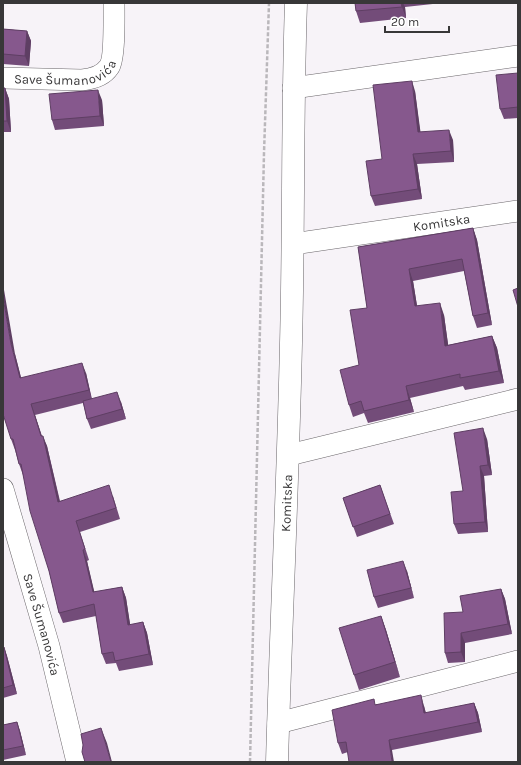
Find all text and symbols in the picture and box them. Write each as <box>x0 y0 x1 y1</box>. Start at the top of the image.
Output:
scale bar <box>385 8 449 34</box>
text: 20 m <box>391 15 419 29</box>
street label: Save Šumanovića <box>14 58 119 88</box>
street label: Komitska <box>412 211 471 234</box>
street label: Komitska <box>278 474 295 532</box>
street label: Save Šumanovića <box>20 572 63 677</box>

